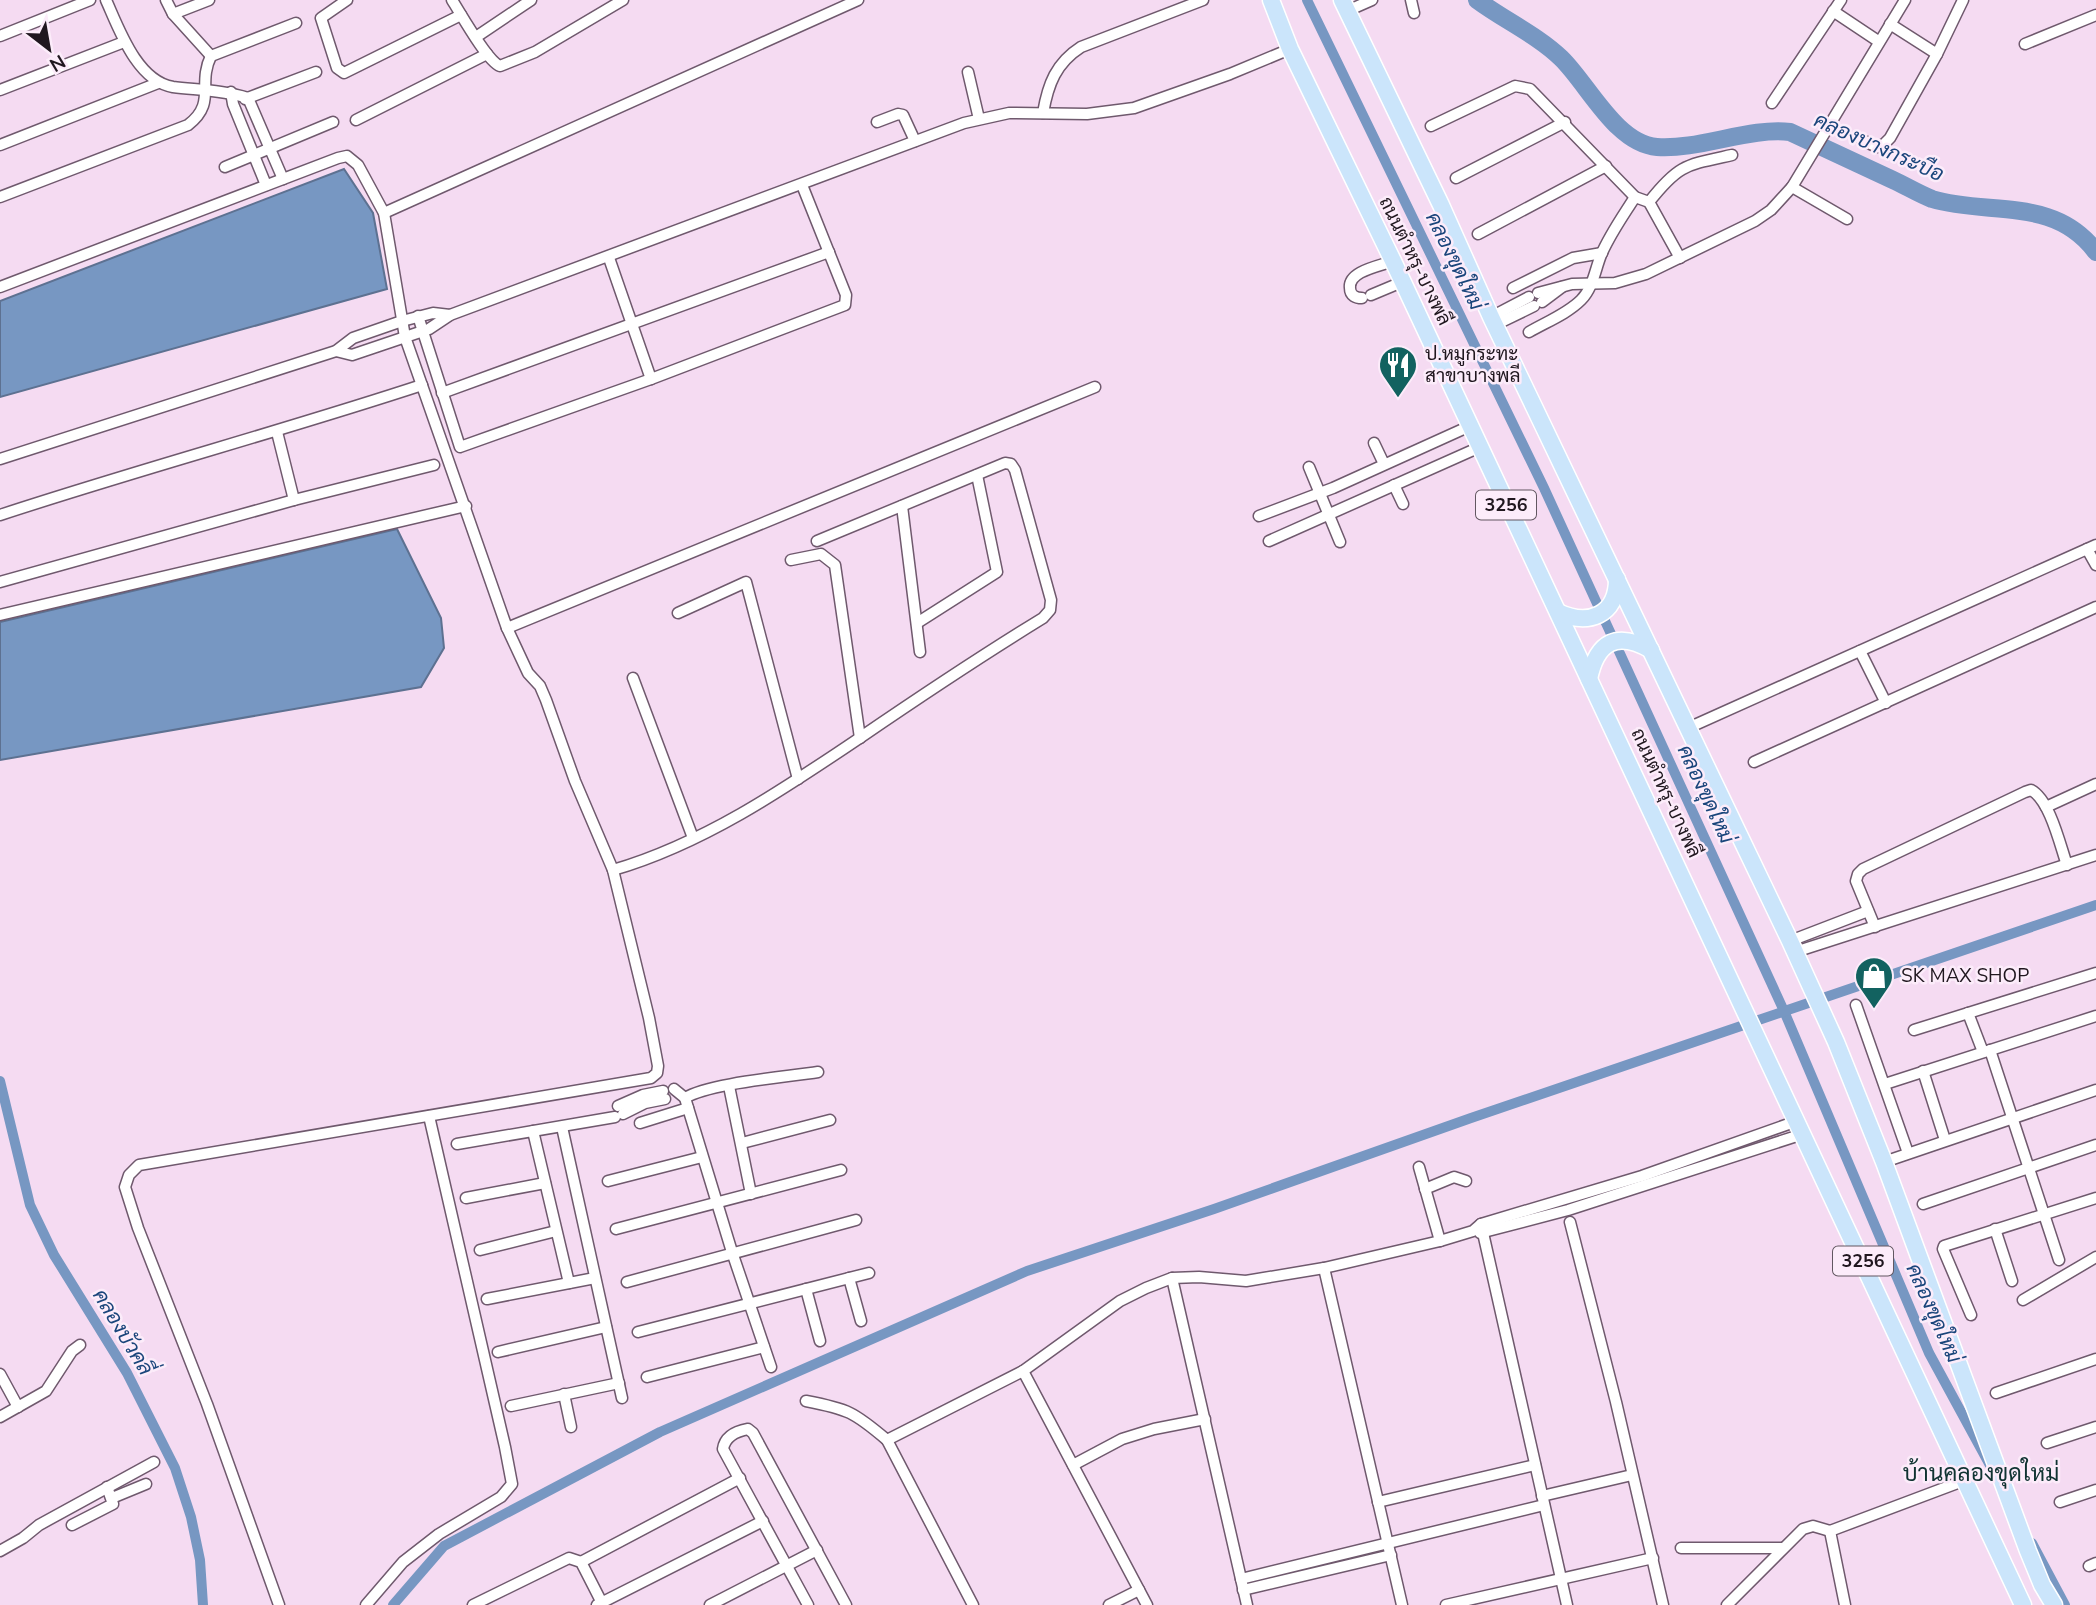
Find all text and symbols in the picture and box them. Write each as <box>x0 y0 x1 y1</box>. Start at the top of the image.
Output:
north arrow <box>14 14 84 84</box>
text: N <box>44 48 70 78</box>
water label: คลองบางกระบือ <box>1810 106 1948 188</box>
street label: ถนนตำหรุ-บางพลี <box>1373 192 1457 330</box>
water label: คลองขุดใหม่ <box>1419 207 1491 316</box>
place label: ป.หมูกระทะ สาขาบางพลี <box>1425 341 1521 389</box>
restaurant icon: ป.หมูกระทะ สาขาบางพลี <box>1377 344 1419 399</box>
road number: 3256 <box>1476 490 1536 520</box>
street label: ถนนตำหรุ-บางพลี <box>1625 724 1707 862</box>
water label: คลองขุดใหม่ <box>1671 740 1742 849</box>
shop icon: SK MAX SHOP <box>1853 955 1895 1010</box>
place label: SK MAX SHOP <box>1901 963 2029 989</box>
road number: 3256 <box>1833 1246 1893 1276</box>
water label: คลองขุดใหม่ <box>1900 1259 1969 1368</box>
water label: คลองบัวคลี่ <box>86 1281 166 1382</box>
district label: บ้านคลองขุดใหม่ <box>1903 1457 2059 1489</box>

